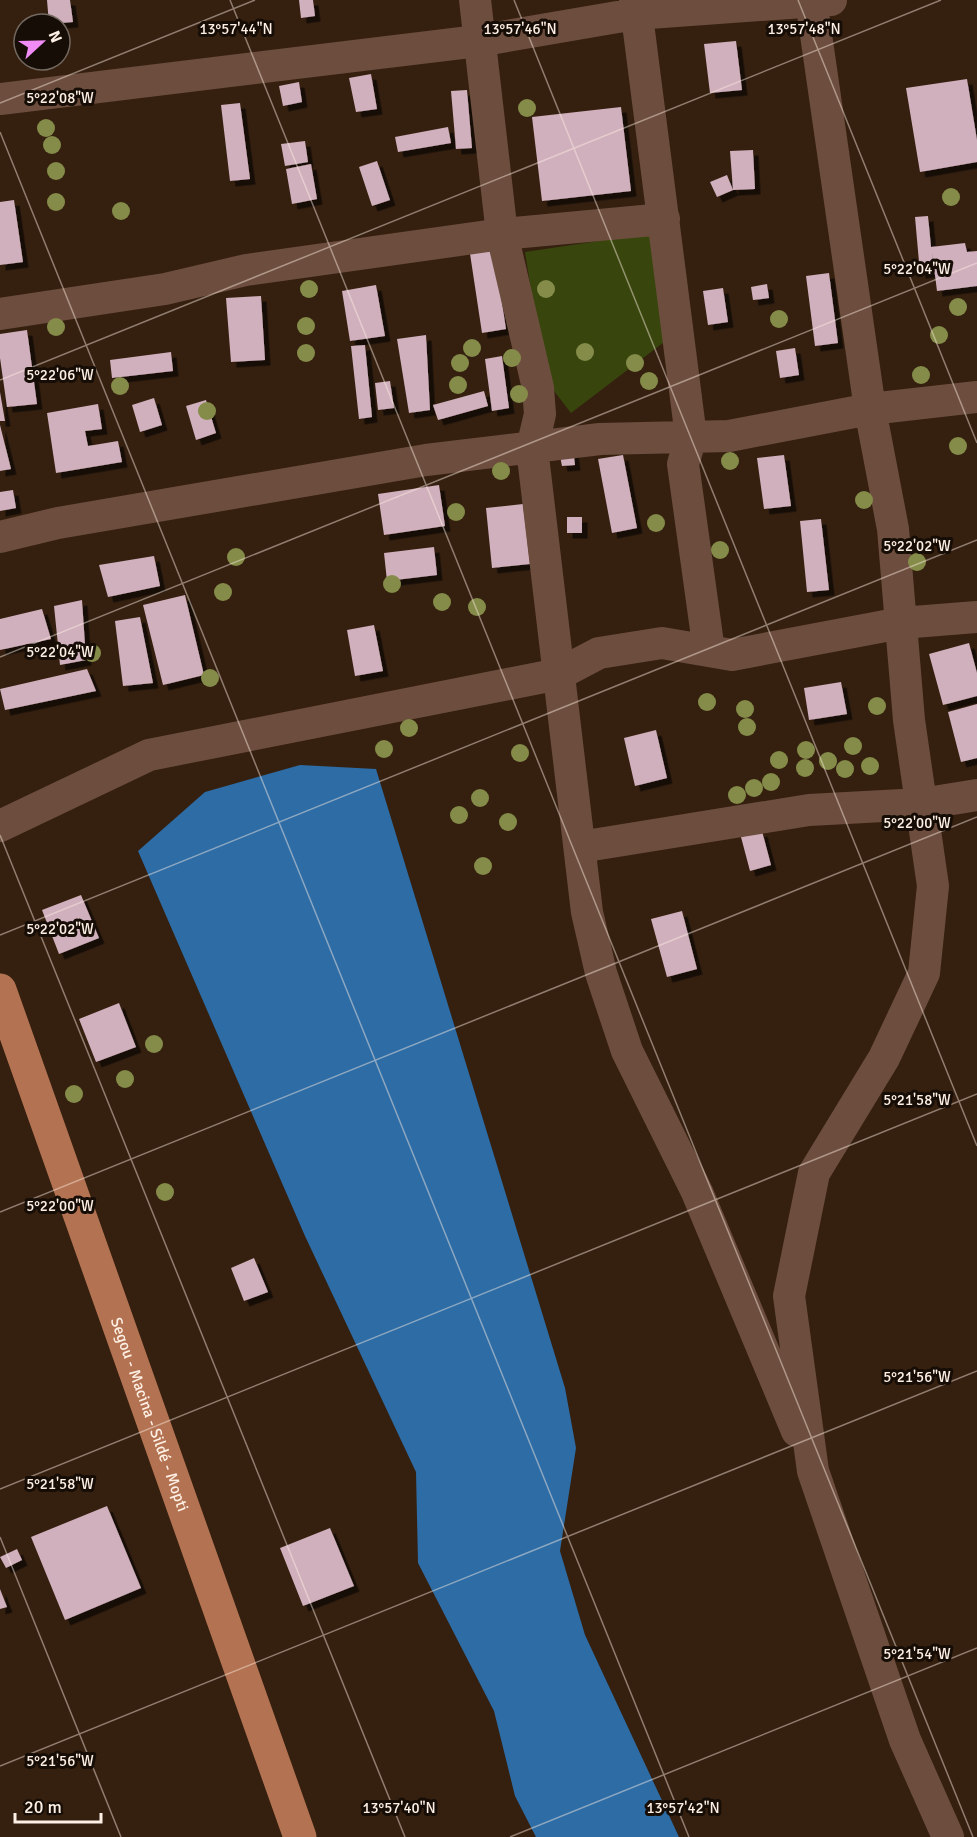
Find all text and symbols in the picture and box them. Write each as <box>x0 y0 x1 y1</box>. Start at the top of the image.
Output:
north arrow <box>12 12 72 72</box>
text: 13°57'44"N <box>199 20 273 38</box>
text: 13°57'46"N <box>483 20 557 38</box>
text: 13°57'48"N <box>767 20 841 38</box>
text: N <box>44 28 66 46</box>
text: 5°22'08"W <box>26 89 94 107</box>
text: 5°22'04"W <box>883 260 951 278</box>
text: 5°22'06"W <box>26 366 94 384</box>
text: 5°22'02"W <box>883 537 951 555</box>
text: 5°22'04"W <box>26 643 94 661</box>
text: 5°22'00"W <box>883 814 951 832</box>
text: 5°22'02"W <box>26 920 94 938</box>
text: 5°21'58"W <box>883 1091 951 1109</box>
text: 5°22'00"W <box>26 1197 94 1215</box>
street label: Segou - Macina - Sildé - Mopti <box>106 1315 193 1514</box>
text: 5°21'56"W <box>883 1368 951 1386</box>
text: 5°21'58"W <box>26 1475 94 1493</box>
text: 5°21'54"W <box>883 1645 951 1663</box>
text: 5°21'56"W <box>26 1752 94 1770</box>
scale bar <box>15 1786 100 1824</box>
text: 20 m <box>24 1796 62 1818</box>
text: 13°57'40"N <box>362 1799 436 1817</box>
text: 13°57'42"N <box>646 1799 720 1817</box>

